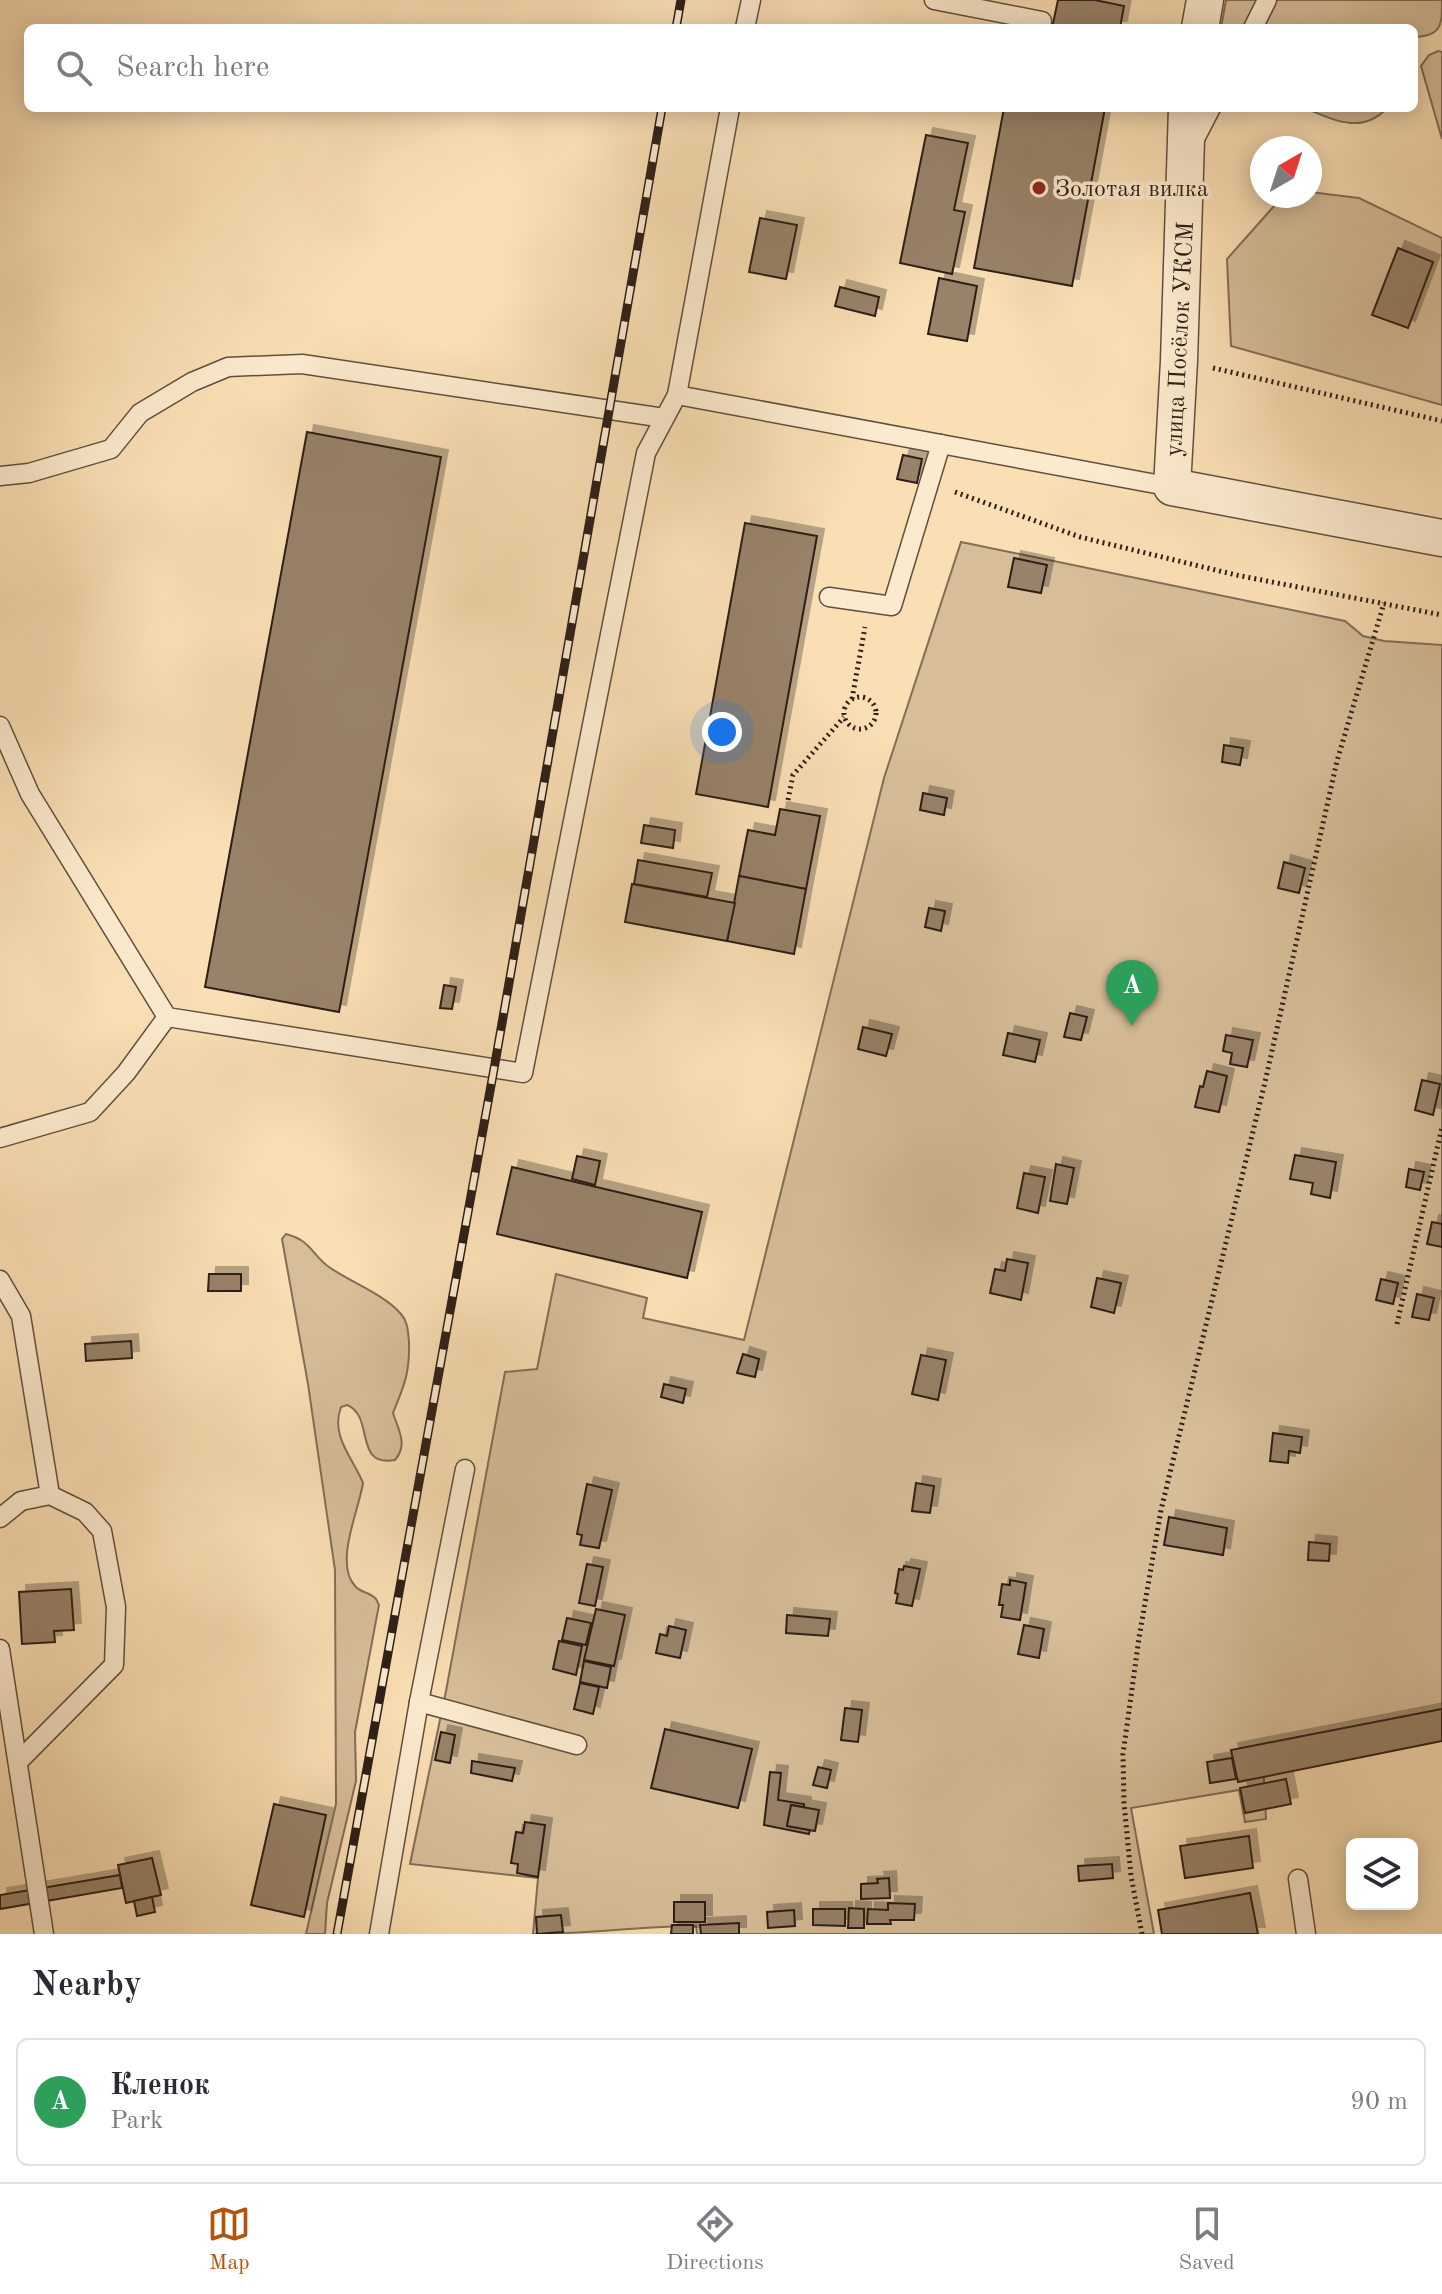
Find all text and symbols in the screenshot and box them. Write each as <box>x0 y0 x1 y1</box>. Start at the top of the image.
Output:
search box <box>24 24 1418 112</box>
icon: search <box>52 46 96 90</box>
text: Search here <box>116 53 270 83</box>
north arrow <box>1250 136 1322 208</box>
place label: Золотая вилка <box>1055 178 1209 202</box>
marker: Золотая вилка <box>1030 179 1048 197</box>
street label: улица Посёлок УКСМ <box>1163 221 1199 457</box>
your location <box>702 712 742 752</box>
pin: A <box>1106 960 1158 1026</box>
map controls <box>1346 1838 1418 1910</box>
button: layers <box>1346 1838 1418 1910</box>
text: Nearby <box>32 1969 142 2003</box>
text: Кленок <box>110 2071 210 2101</box>
text: A <box>50 2089 70 2115</box>
text: 90 m <box>1350 2089 1408 2115</box>
text: Park <box>110 2108 164 2134</box>
tab: Map <box>207 2202 251 2277</box>
tab: Directions <box>666 2202 764 2277</box>
tab: Saved <box>1179 2202 1235 2277</box>

